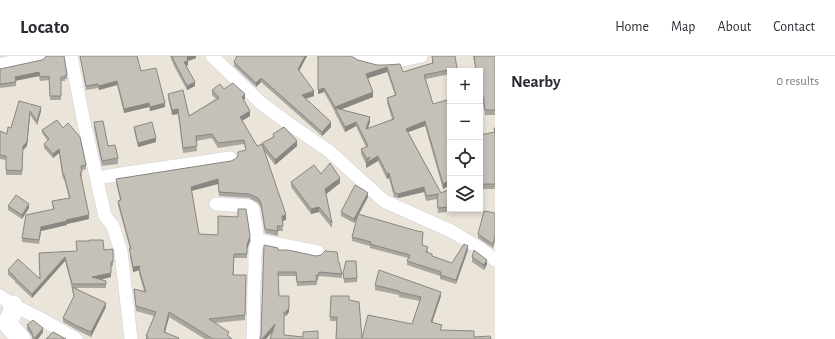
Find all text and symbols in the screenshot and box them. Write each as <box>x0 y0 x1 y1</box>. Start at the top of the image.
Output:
text: Locato <box>20 18 69 37</box>
text: Home <box>615 20 649 34</box>
text: Map <box>671 20 695 34</box>
text: About <box>717 20 751 34</box>
text: Contact <box>773 20 815 34</box>
map controls <box>447 68 483 212</box>
button: + <box>447 68 483 104</box>
text: Nearby <box>511 73 561 90</box>
text: 0 results <box>776 75 819 88</box>
button: − <box>447 104 483 140</box>
button: locate <box>447 140 483 176</box>
button: layers <box>447 176 483 212</box>

